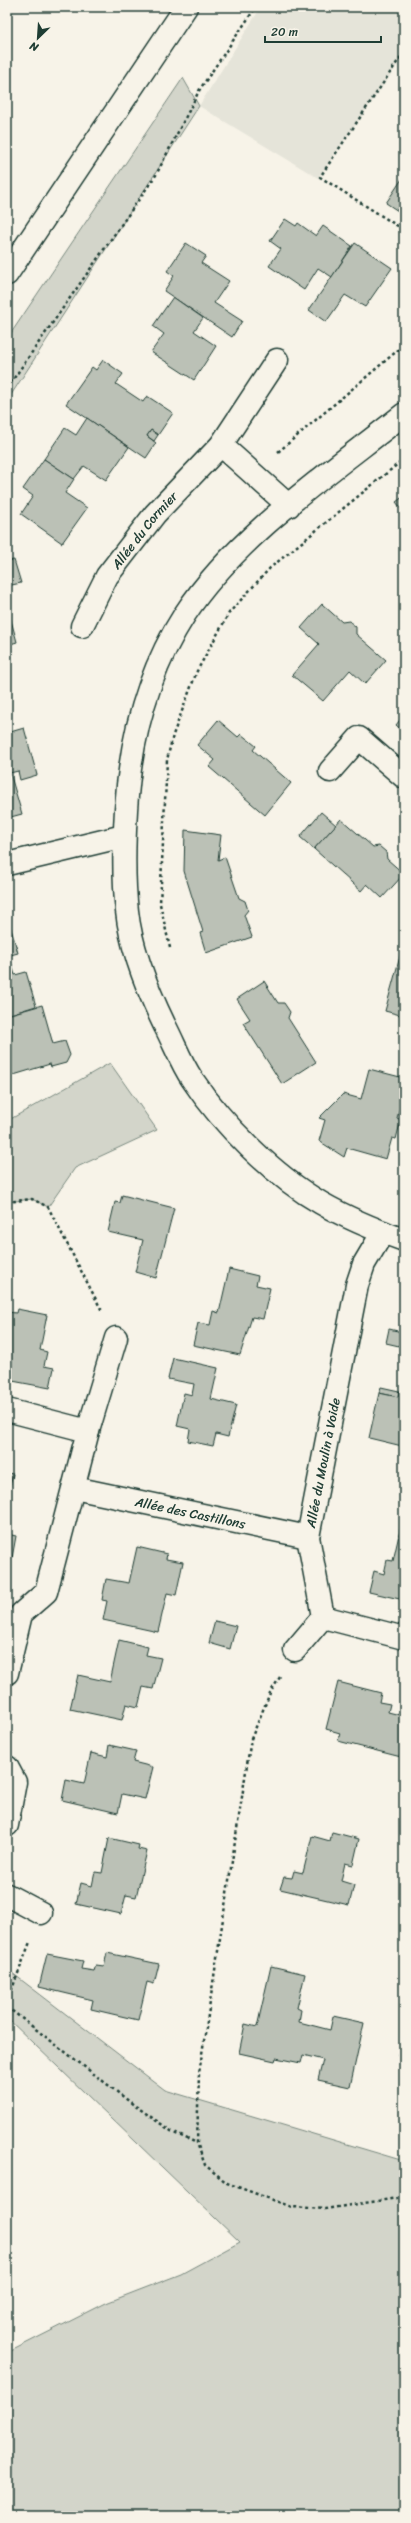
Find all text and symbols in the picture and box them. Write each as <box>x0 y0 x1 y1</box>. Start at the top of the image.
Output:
north arrow <box>18 18 58 58</box>
scale bar <box>265 18 381 44</box>
text: 20 m <box>271 21 298 43</box>
text: N <box>26 36 42 57</box>
street label: Allée du Cormier <box>104 485 183 575</box>
street label: Allée du Moulin à Voide <box>298 1396 346 1531</box>
street label: Allée des Castillons <box>132 1489 249 1535</box>

